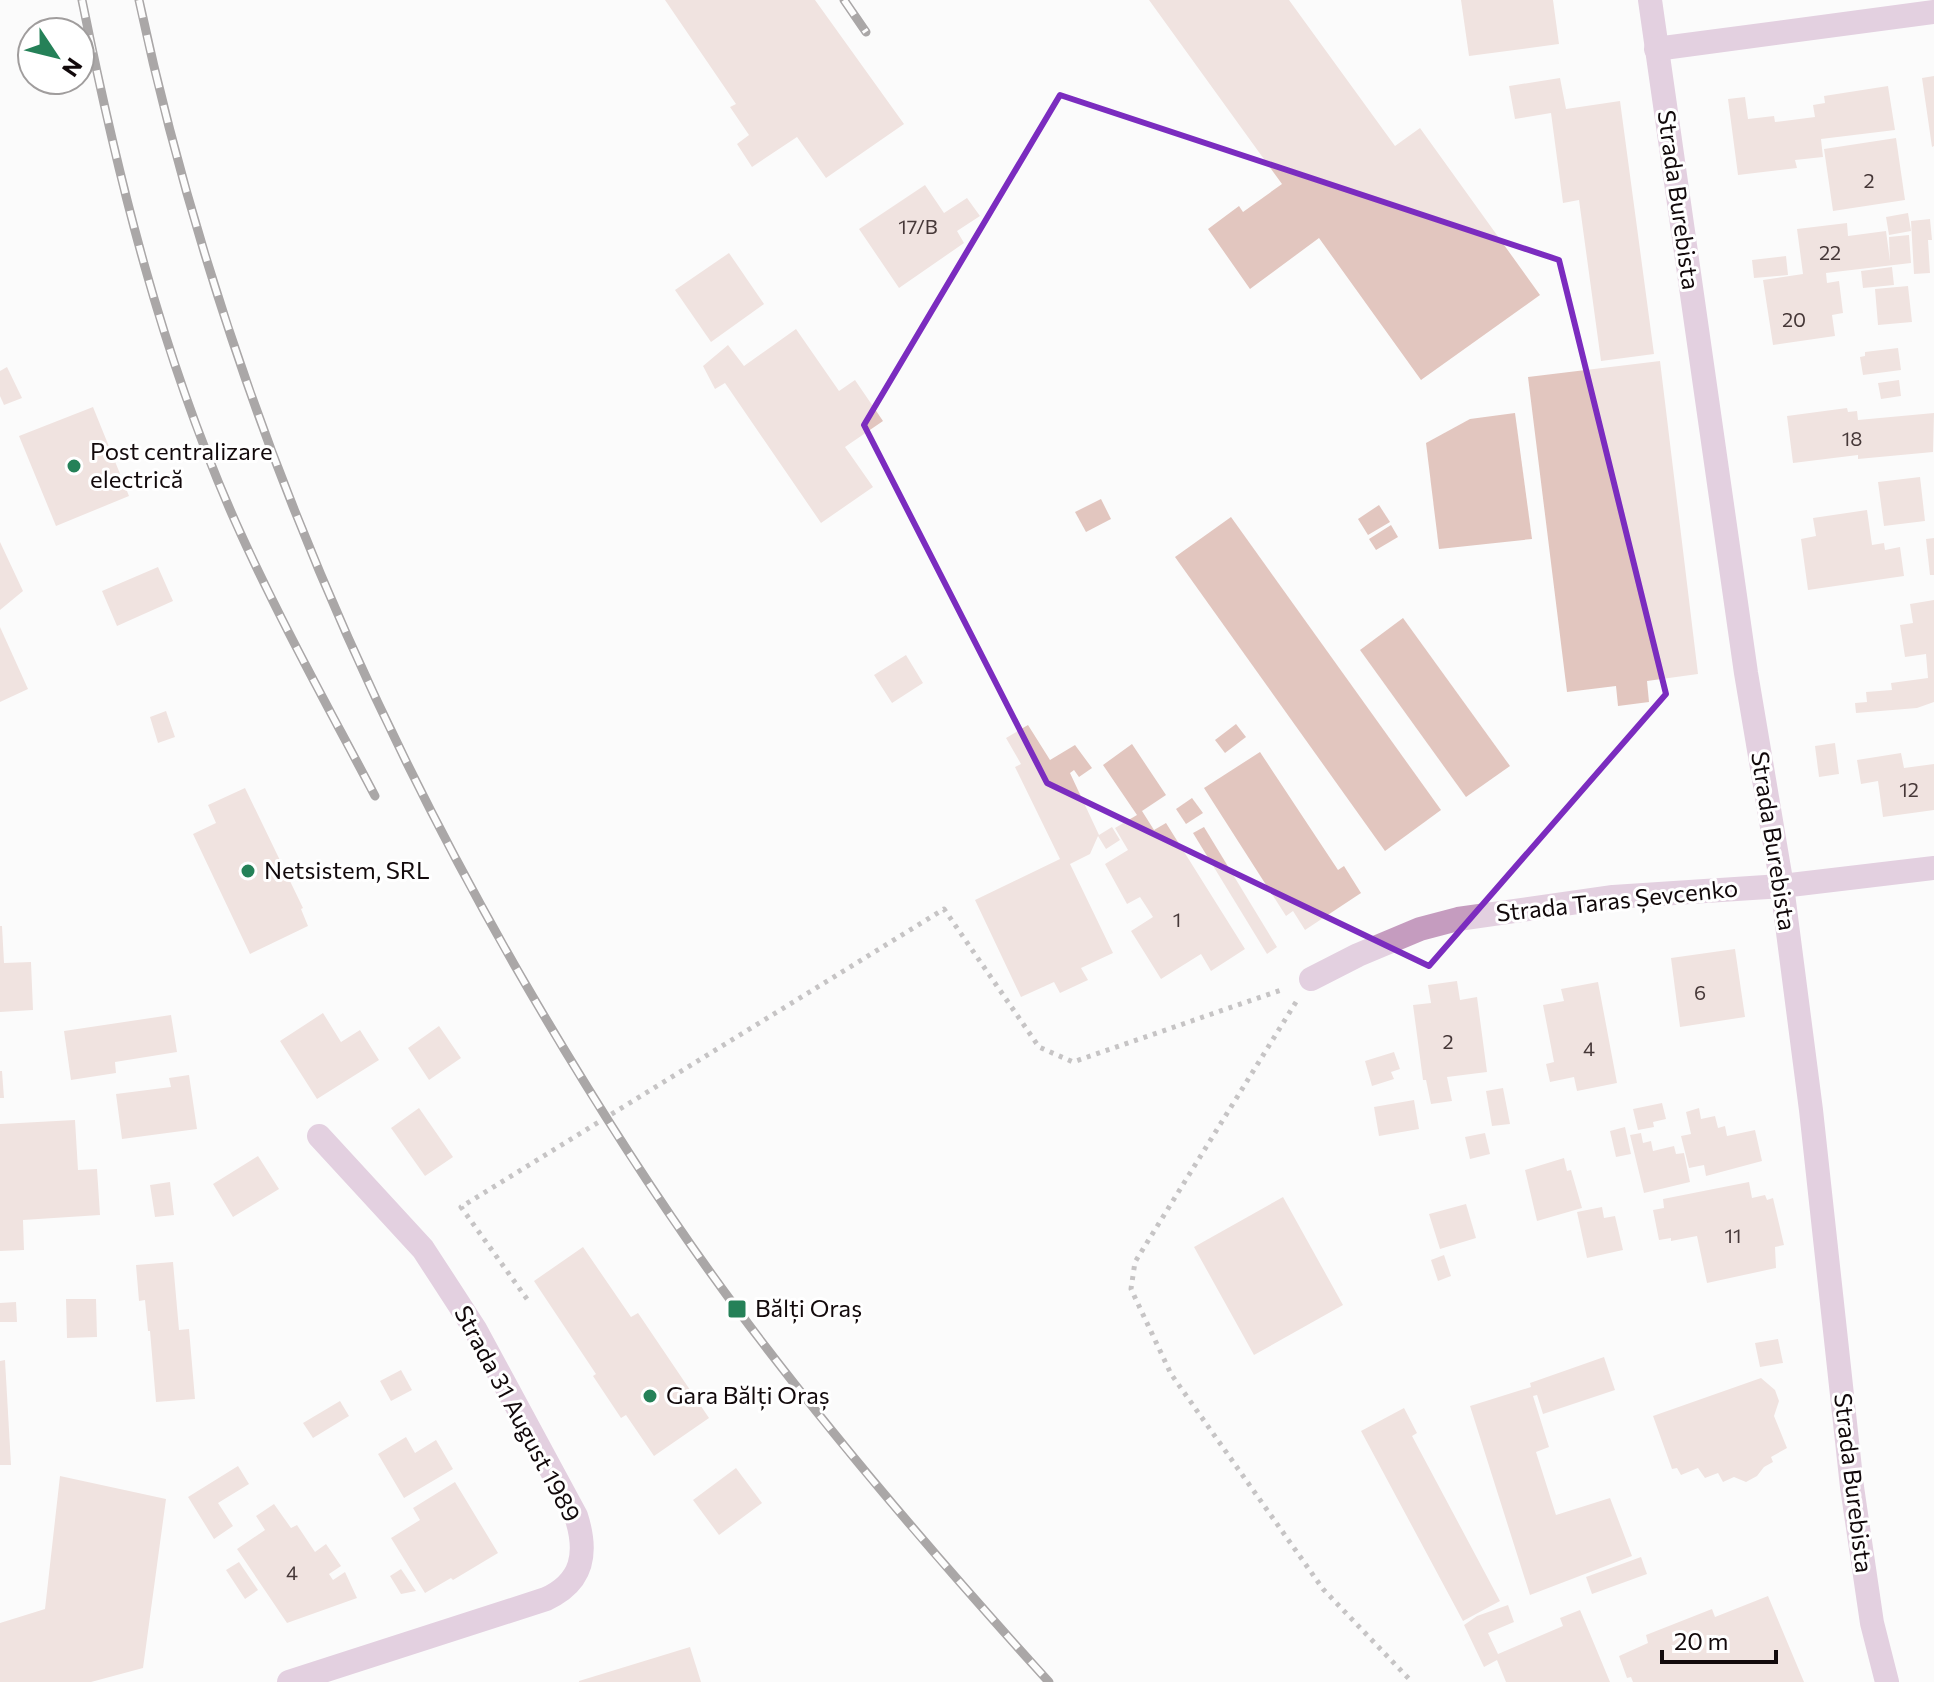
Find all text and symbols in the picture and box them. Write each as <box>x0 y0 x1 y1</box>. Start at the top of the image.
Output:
north arrow <box>16 16 96 96</box>
text: N <box>57 53 89 82</box>
street label: Strada Burebista <box>1653 108 1706 291</box>
house number: 2 <box>1863 168 1875 192</box>
house number: 17/B <box>898 214 938 238</box>
house number: 22 <box>1819 240 1841 264</box>
house number: 20 <box>1782 307 1806 331</box>
house number: 18 <box>1842 426 1862 450</box>
place label: Post centralizare electrică <box>90 436 273 493</box>
marker: Post centralizare electrică <box>65 457 83 475</box>
street label: Strada Burebista <box>1746 749 1803 932</box>
house number: 12 <box>1899 777 1919 801</box>
place label: Netsistem, SRL <box>264 855 430 884</box>
marker: Netsistem, SRL <box>239 862 257 880</box>
street label: Strada Taras Șevcenko <box>1494 872 1740 929</box>
house number: 1 <box>1173 907 1181 931</box>
house number: 6 <box>1694 980 1706 1004</box>
house number: 2 <box>1442 1029 1454 1053</box>
house number: 4 <box>1583 1036 1595 1060</box>
house number: 11 <box>1724 1223 1742 1247</box>
place label: Bălți Oraș <box>755 1293 862 1324</box>
marker: Bălți Oraș <box>726 1298 748 1320</box>
street label: Strada 31 August 1989 <box>449 1300 588 1526</box>
place label: Gara Bălți Oraș <box>666 1380 830 1411</box>
marker: Gara Bălți Oraș <box>641 1387 659 1405</box>
street label: Strada Burebista <box>1829 1391 1880 1574</box>
house number: 4 <box>286 1560 298 1584</box>
scale bar <box>1662 1614 1776 1664</box>
text: 20 m <box>1674 1626 1728 1655</box>

